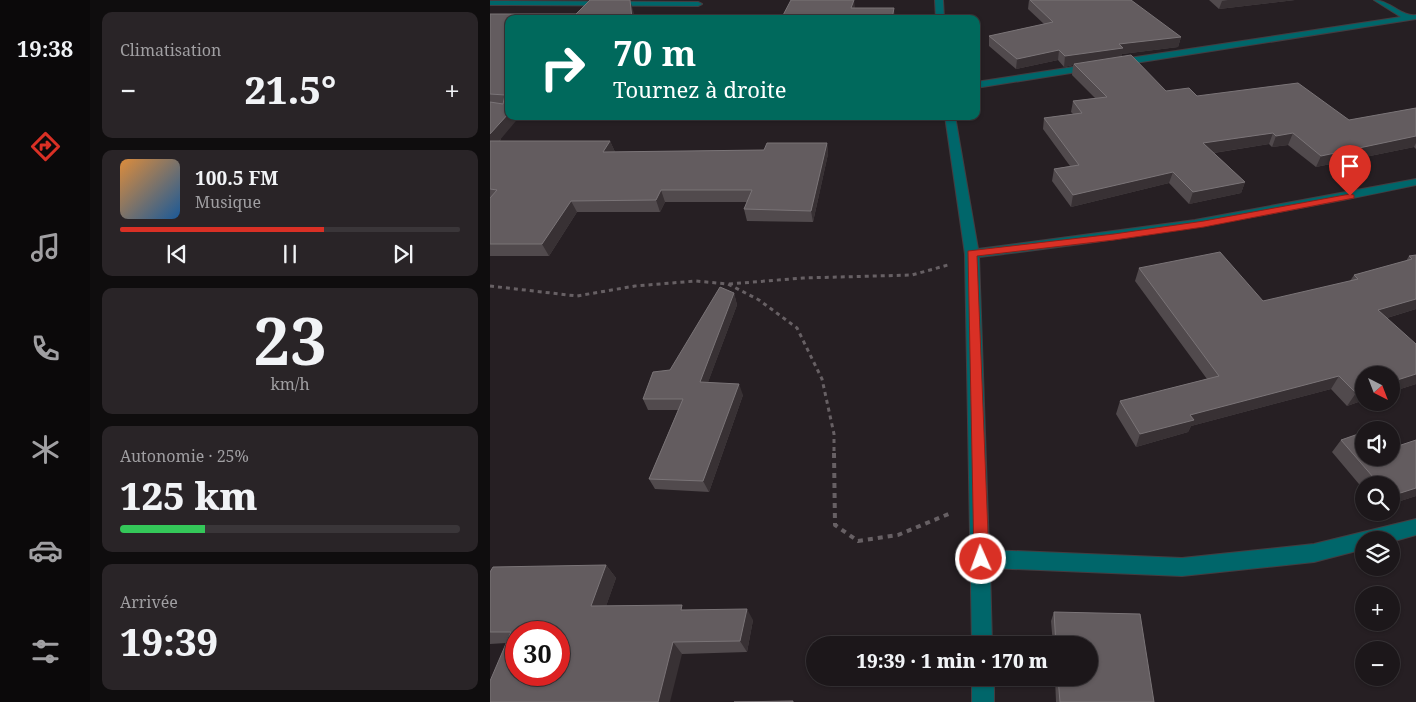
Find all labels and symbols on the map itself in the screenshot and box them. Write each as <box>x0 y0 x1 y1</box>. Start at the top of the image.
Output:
pin <box>1329 145 1371 196</box>
north arrow <box>1355 366 1400 411</box>
position arrow <box>954 532 1006 584</box>
speed limit sign: 30 <box>505 621 570 686</box>

